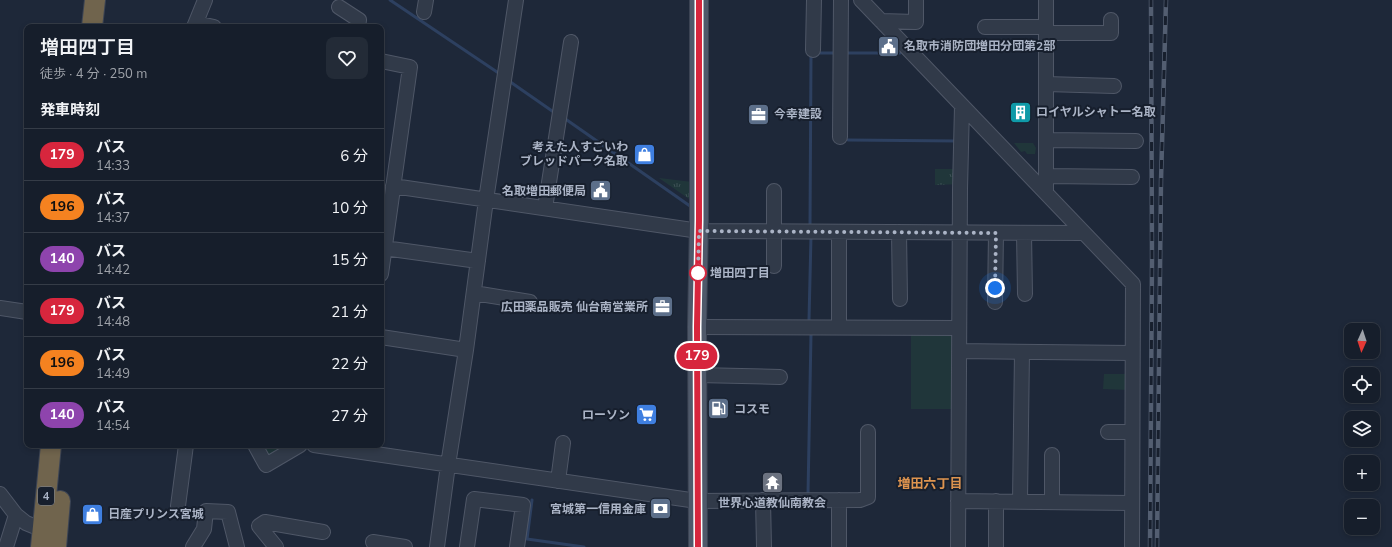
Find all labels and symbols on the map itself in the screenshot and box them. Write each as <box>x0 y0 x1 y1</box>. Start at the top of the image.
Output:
public building icon: 名取市消防団増田分団第2部 <box>875 33 901 59</box>
place label: 名取市消防団増田分団第2部 <box>904 38 1055 54</box>
building icon: ロイヤルシャトー名取 <box>1008 99 1034 125</box>
office icon: 今幸建設 <box>745 101 771 127</box>
place label: ロイヤルシャトー名取 <box>1036 104 1156 120</box>
place label: 今幸建設 <box>774 106 822 122</box>
place label: 考えた人すごいわ ブレッドパーク名取 <box>520 139 628 169</box>
shop icon: 考えた人すごいわ ブレッドパーク名取 <box>631 141 657 167</box>
public building icon: 名取増田郵便局 <box>588 178 614 204</box>
place label: 名取増田郵便局 <box>502 183 586 199</box>
marker: 増田四丁目 <box>689 264 707 282</box>
place label: 増田四丁目 <box>710 265 770 281</box>
your location <box>985 278 1005 298</box>
office icon: 広田薬品販売 仙台南営業所 <box>650 294 676 320</box>
place label: 広田薬品販売 仙台南営業所 <box>501 299 648 315</box>
north arrow <box>1344 323 1380 359</box>
line badge: 179 <box>674 343 720 369</box>
fuel station icon: コスモ <box>706 396 732 422</box>
place label: コスモ <box>734 401 770 417</box>
supermarket icon: ローソン <box>633 402 659 428</box>
place label: ローソン <box>582 407 630 423</box>
temple icon: 世界心道教仙南教会 <box>759 469 785 495</box>
district label: 増田六丁目 <box>897 475 963 493</box>
road number: 4 <box>38 487 54 505</box>
place label: 世界心道教仙南教会 <box>718 495 826 511</box>
bank icon: 宮城第一信用金庫 <box>648 496 674 522</box>
shop icon: 日産プリンス宮城 <box>80 501 106 527</box>
place label: 宮城第一信用金庫 <box>550 501 646 517</box>
place label: 日産プリンス宮城 <box>108 506 204 522</box>

